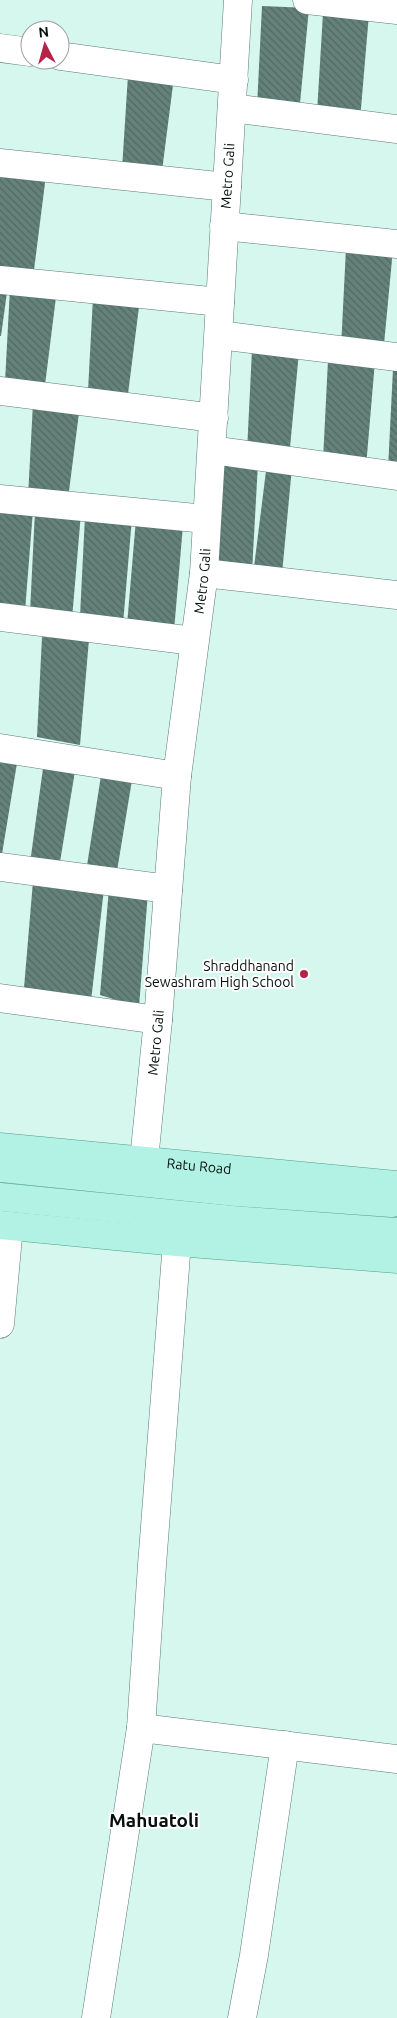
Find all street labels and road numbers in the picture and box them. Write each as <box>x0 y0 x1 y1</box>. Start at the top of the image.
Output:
street label: Metro Gali <box>218 143 237 209</box>
street label: Metro Gali <box>191 548 213 615</box>
street label: Metro Gali <box>145 1009 167 1076</box>
street label: Ratu Road <box>166 1155 232 1177</box>

